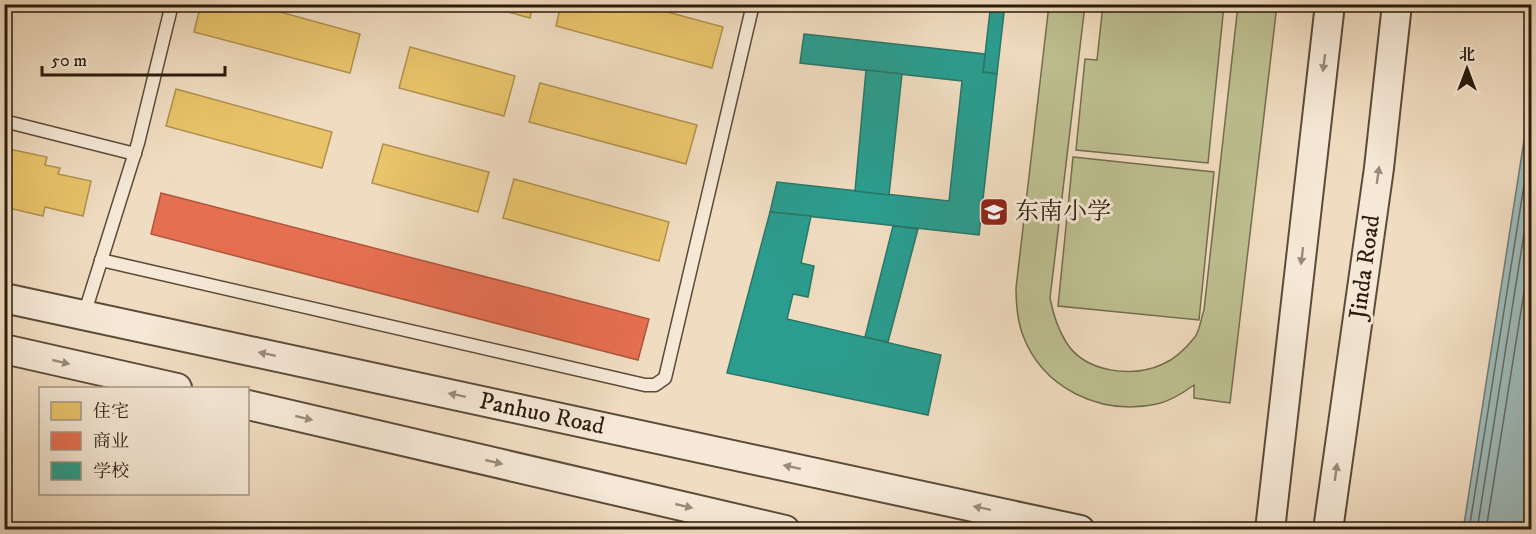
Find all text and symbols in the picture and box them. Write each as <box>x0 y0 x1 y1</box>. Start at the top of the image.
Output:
scale bar <box>42 39 225 77</box>
north arrow <box>1437 39 1497 99</box>
text: 北 <box>1459 45 1475 65</box>
text: 50 m <box>51 50 87 72</box>
one-way arrow <box>1319 53 1329 72</box>
one-way arrow <box>1374 165 1383 184</box>
school or university icon: 东南小学 <box>978 196 1010 228</box>
place label: 东南小学 <box>1015 197 1111 227</box>
street label: Jinda Road <box>1343 213 1387 323</box>
one-way arrow <box>1297 247 1306 266</box>
one-way arrow <box>257 349 276 358</box>
one-way arrow <box>52 357 71 367</box>
street label: Panhuo Road <box>477 386 607 442</box>
legend <box>39 387 249 495</box>
one-way arrow <box>447 390 466 399</box>
text: 住宅 <box>93 401 129 423</box>
one-way arrow <box>295 414 314 424</box>
text: 商业 <box>93 431 129 453</box>
one-way arrow <box>485 458 504 467</box>
text: 学校 <box>93 461 129 483</box>
one-way arrow <box>782 462 801 471</box>
one-way arrow <box>1331 462 1340 481</box>
one-way arrow <box>675 502 694 511</box>
one-way arrow <box>973 503 991 513</box>

